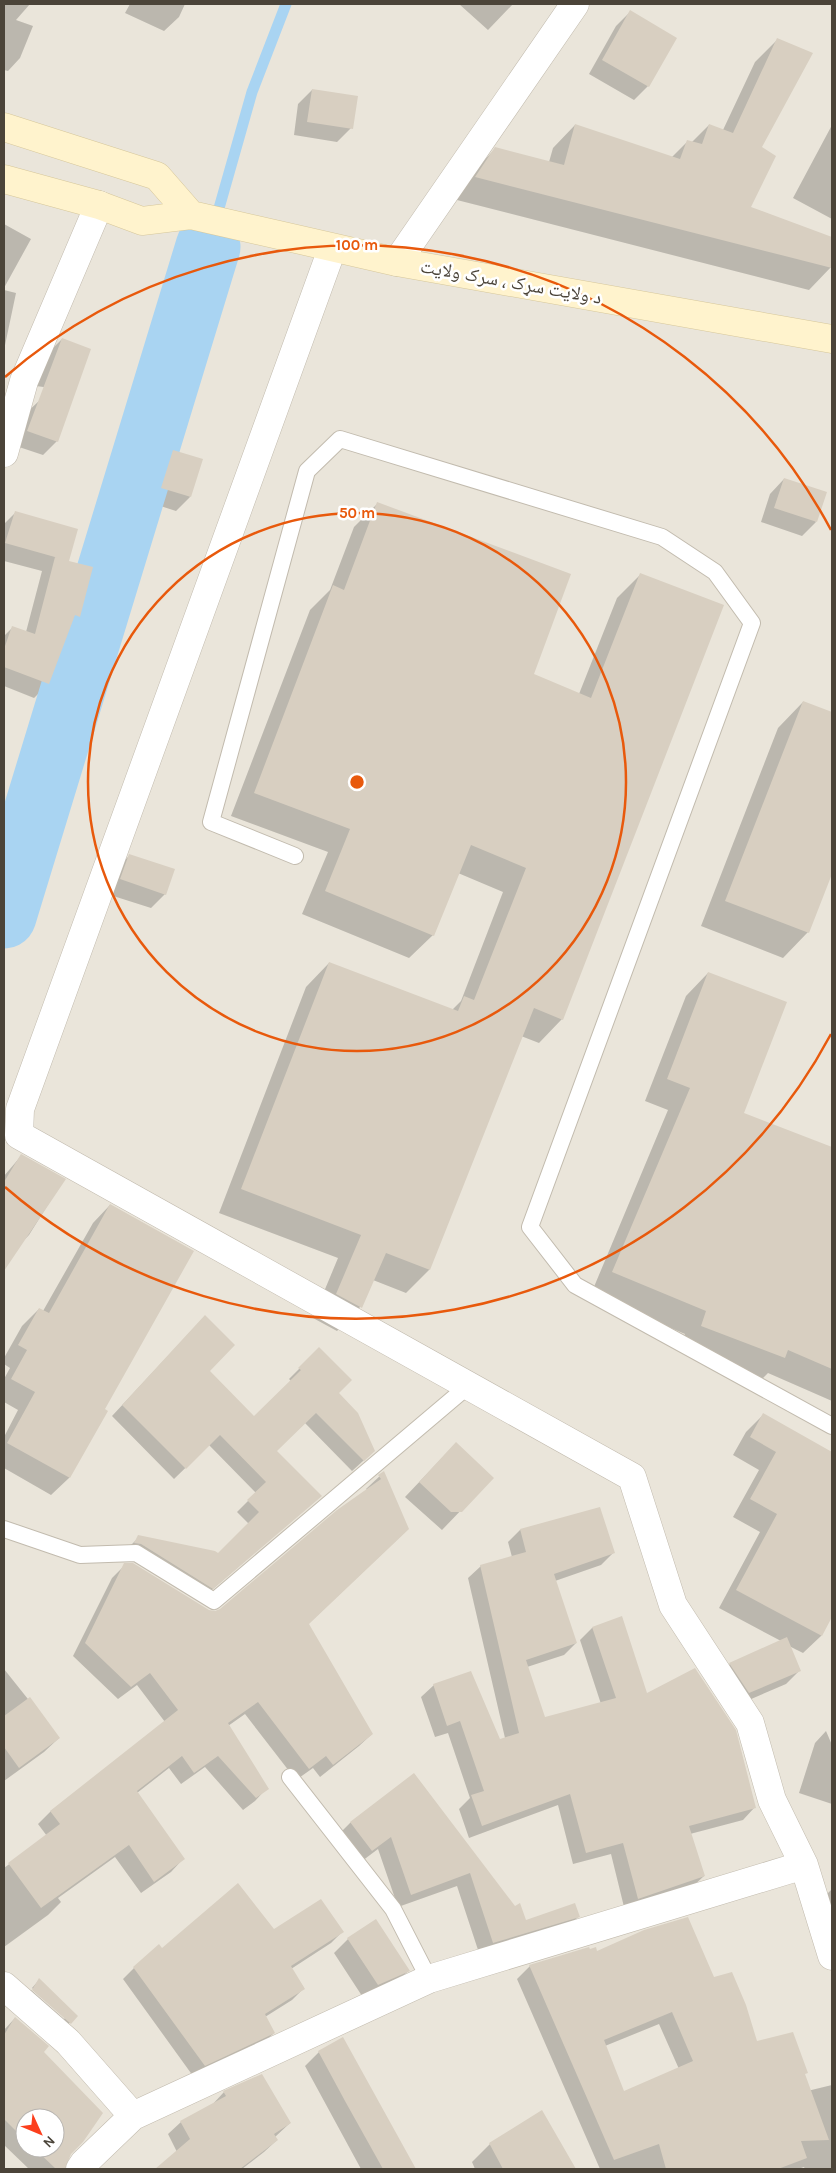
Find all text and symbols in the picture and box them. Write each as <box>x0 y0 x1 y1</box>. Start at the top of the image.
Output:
text: 100 m <box>336 236 378 254</box>
street label: د ولایت سړک ، سرک ولایت <box>418 255 604 310</box>
text: 50 m <box>339 504 375 522</box>
centre of rings <box>348 773 366 791</box>
north arrow <box>15 2108 65 2158</box>
text: N <box>39 2132 59 2151</box>

